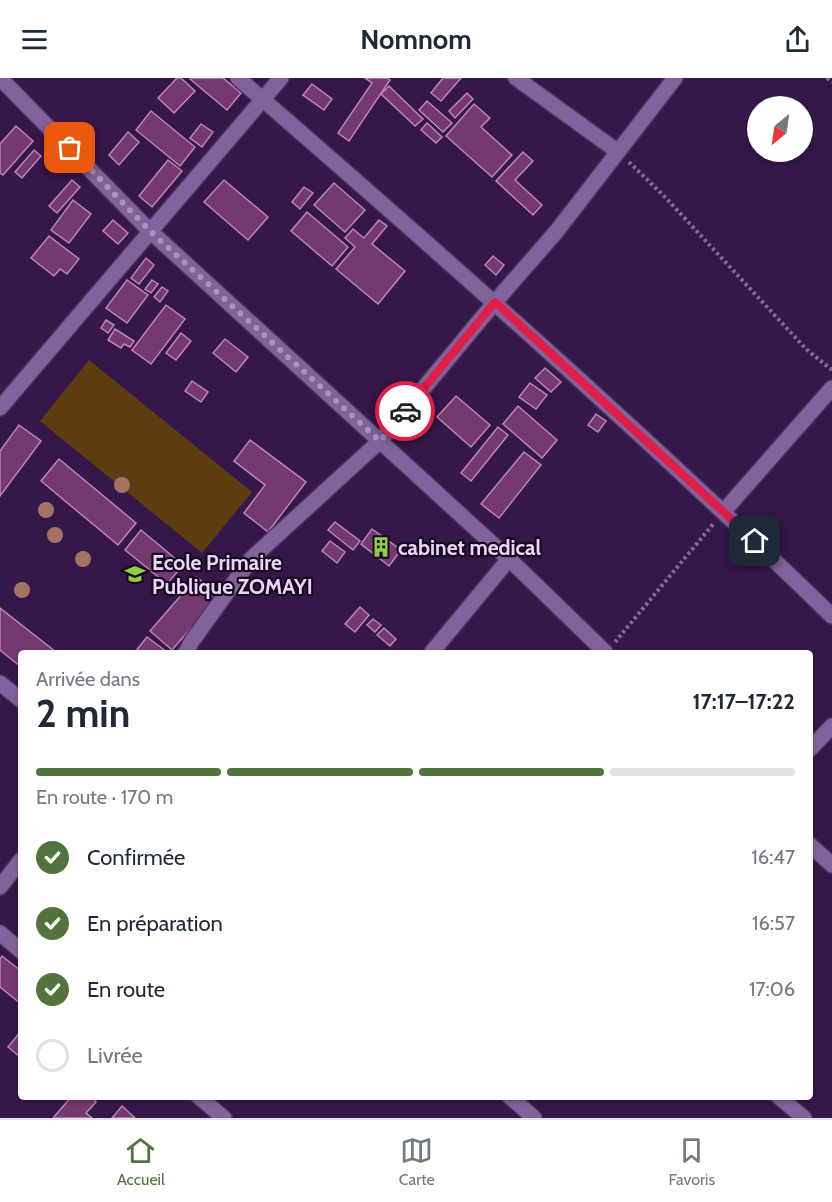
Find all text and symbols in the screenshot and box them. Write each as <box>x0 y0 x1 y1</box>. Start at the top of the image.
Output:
icon: menu <box>18 23 51 56</box>
text: Nomnom <box>360 23 472 56</box>
icon: share <box>781 23 814 56</box>
north arrow <box>747 96 813 162</box>
map controls <box>747 96 813 162</box>
pin <box>44 122 95 173</box>
icon: bag <box>53 131 86 164</box>
courier <box>375 381 435 441</box>
icon: car <box>389 395 422 428</box>
pin <box>729 515 780 566</box>
icon: home <box>738 524 771 557</box>
building icon: cabinet medical <box>369 535 393 559</box>
place label: cabinet medical <box>398 535 542 560</box>
place label: Ecole Primaire Publique ZOMAYI <box>152 550 313 599</box>
school or university icon: Ecole Primaire Publique ZOMAYI <box>123 562 147 586</box>
text: Arrivée dans <box>36 667 140 691</box>
text: 17:17–17:22 <box>692 688 795 715</box>
text: 2 min <box>36 689 130 737</box>
text: En route · 170 m <box>36 785 173 809</box>
icon: check <box>36 841 69 874</box>
text: Confirmée <box>87 844 185 871</box>
text: 16:47 <box>751 845 795 869</box>
icon: check <box>36 907 69 940</box>
text: En préparation <box>87 910 223 937</box>
text: 16:57 <box>752 911 795 935</box>
icon: check <box>36 973 69 1006</box>
text: En route <box>87 976 165 1003</box>
text: 17:06 <box>749 977 795 1001</box>
text: Livrée <box>87 1042 143 1069</box>
tab: Accueil <box>117 1134 165 1189</box>
tab: Carte <box>399 1134 435 1189</box>
tab: Favoris <box>669 1134 715 1189</box>

